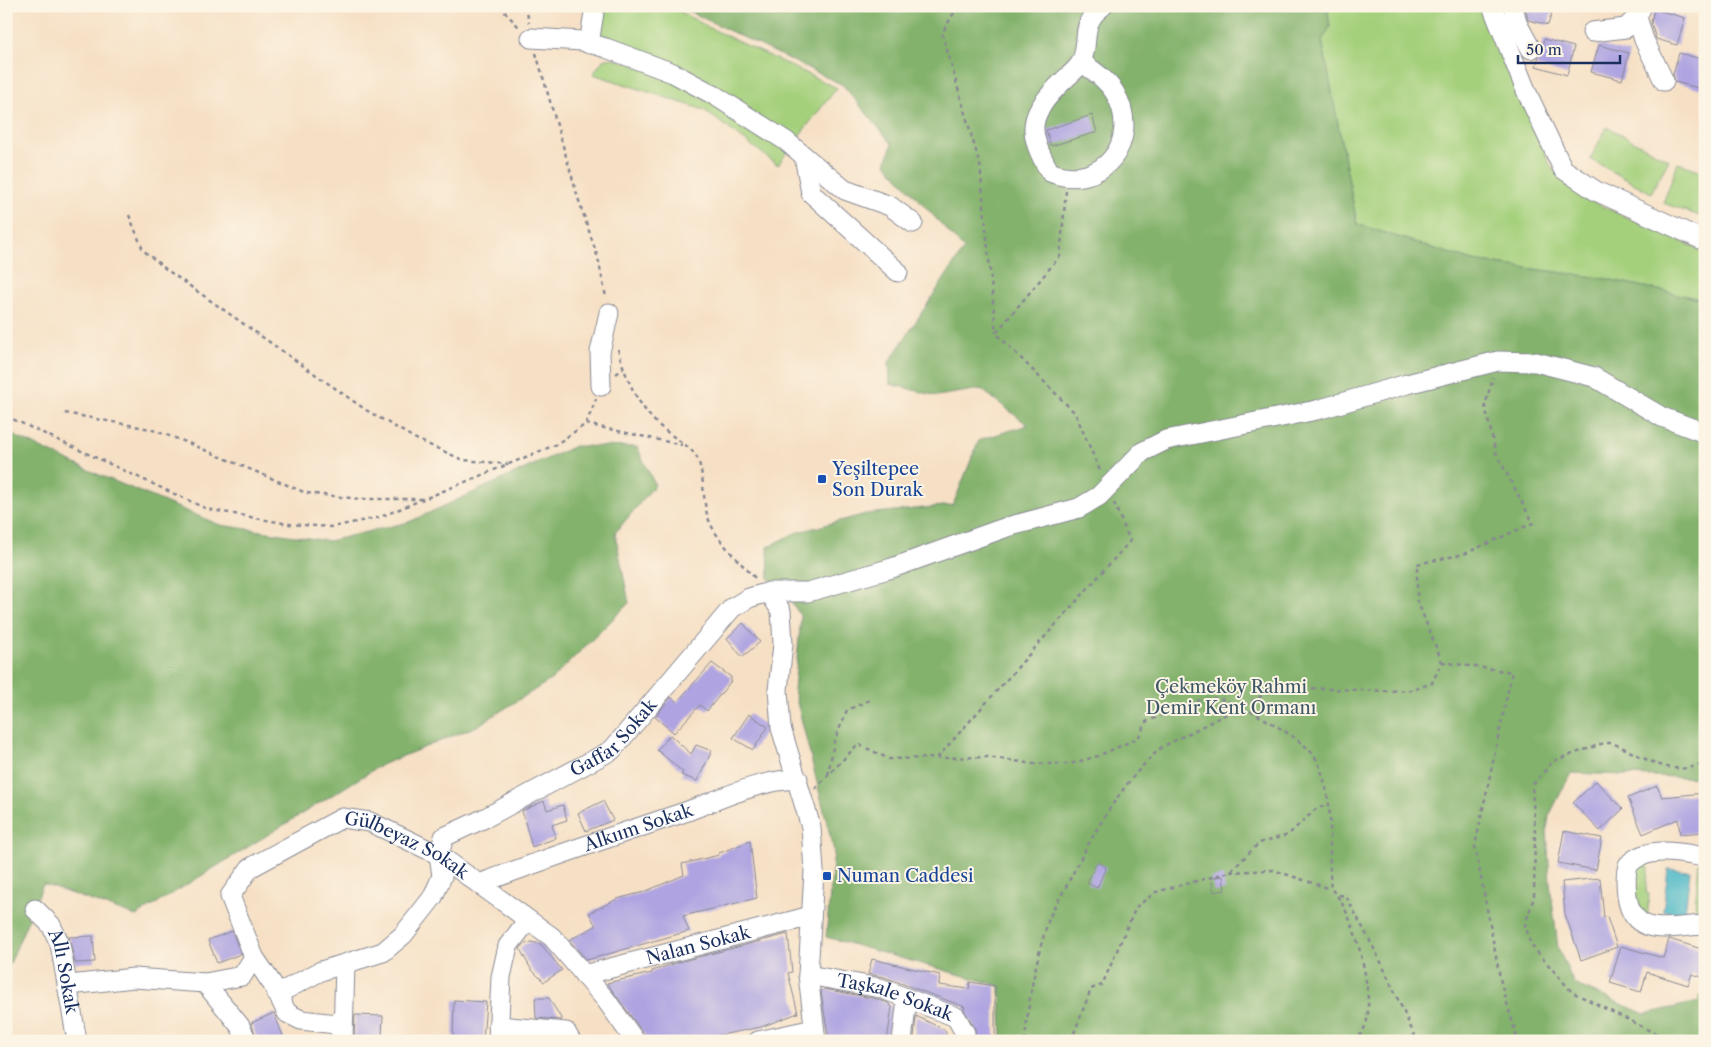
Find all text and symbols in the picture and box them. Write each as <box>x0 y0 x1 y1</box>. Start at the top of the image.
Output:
scale bar <box>1518 32 1621 64</box>
text: 50 m <box>1526 40 1562 59</box>
place label: Yeşiltepee Son Durak <box>831 458 925 501</box>
marker: Yeşiltepee Son Durak <box>816 473 828 485</box>
park label: Çekmeköy Rahmi Demir Kent Ormanı <box>1146 676 1317 719</box>
street label: Gaffar Sokak <box>566 693 663 781</box>
street label: Alkıım Sokak <box>580 799 697 857</box>
street label: Gülbeyaz Sokak <box>343 807 474 885</box>
place label: Numan Caddesi <box>837 865 974 887</box>
marker: Numan Caddesi <box>821 870 833 882</box>
street label: Nalan Sokak <box>644 921 754 969</box>
street label: Allı Sokak <box>43 924 83 1017</box>
street label: Taşkale Sokak <box>835 969 958 1026</box>

